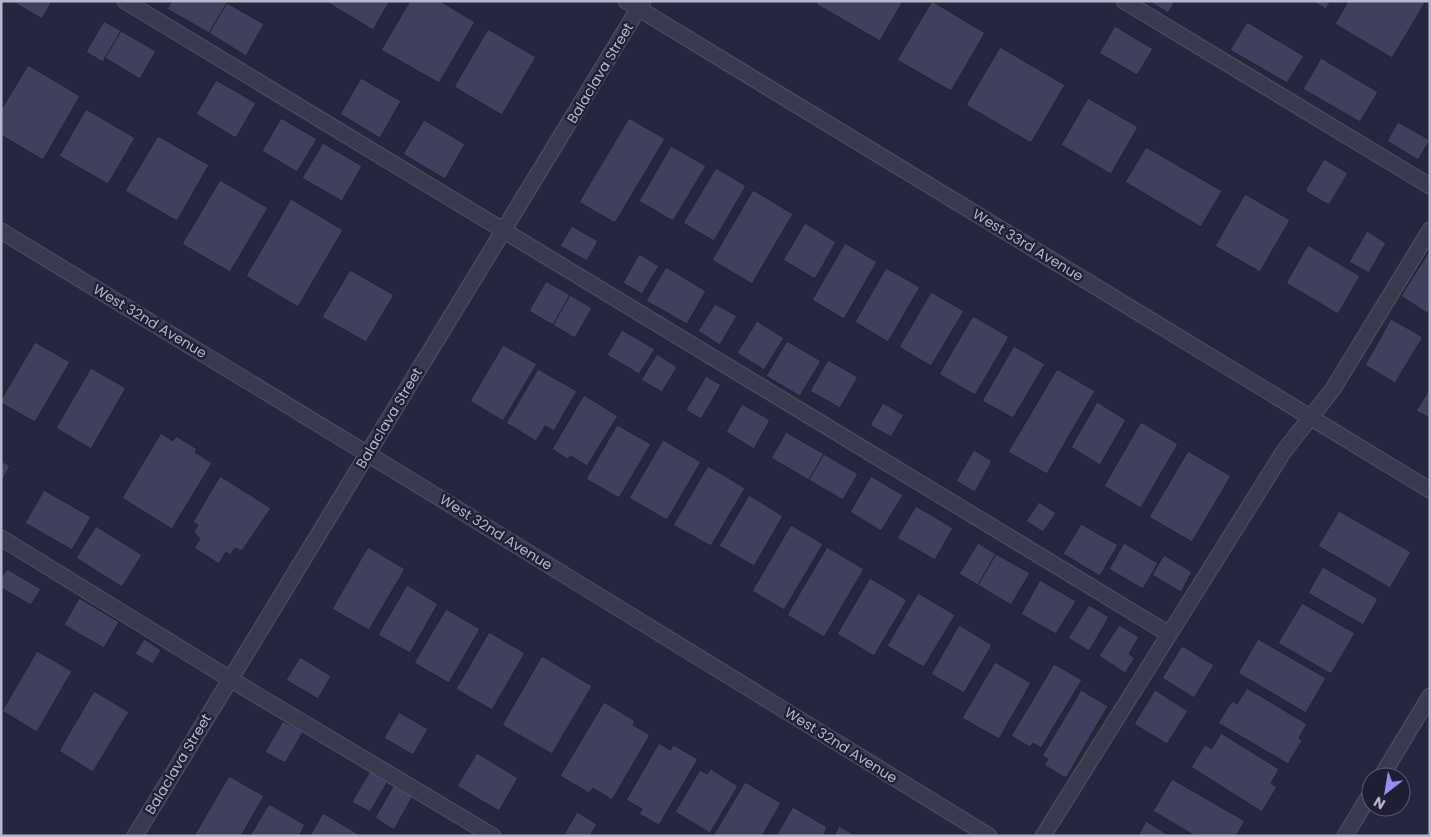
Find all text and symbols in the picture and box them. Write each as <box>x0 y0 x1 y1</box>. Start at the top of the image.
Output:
street label: Balaclava Street <box>562 19 638 127</box>
street label: West 33rd Avenue <box>969 204 1087 286</box>
street label: West 32nd Avenue <box>89 279 211 363</box>
street label: Balaclava Street <box>351 364 427 472</box>
street label: West 32nd Avenue <box>436 489 556 575</box>
street label: West 32nd Avenue <box>781 702 901 788</box>
street label: Balaclava Street <box>140 710 216 818</box>
north arrow <box>1361 767 1411 817</box>
text: N <box>1370 792 1389 814</box>

